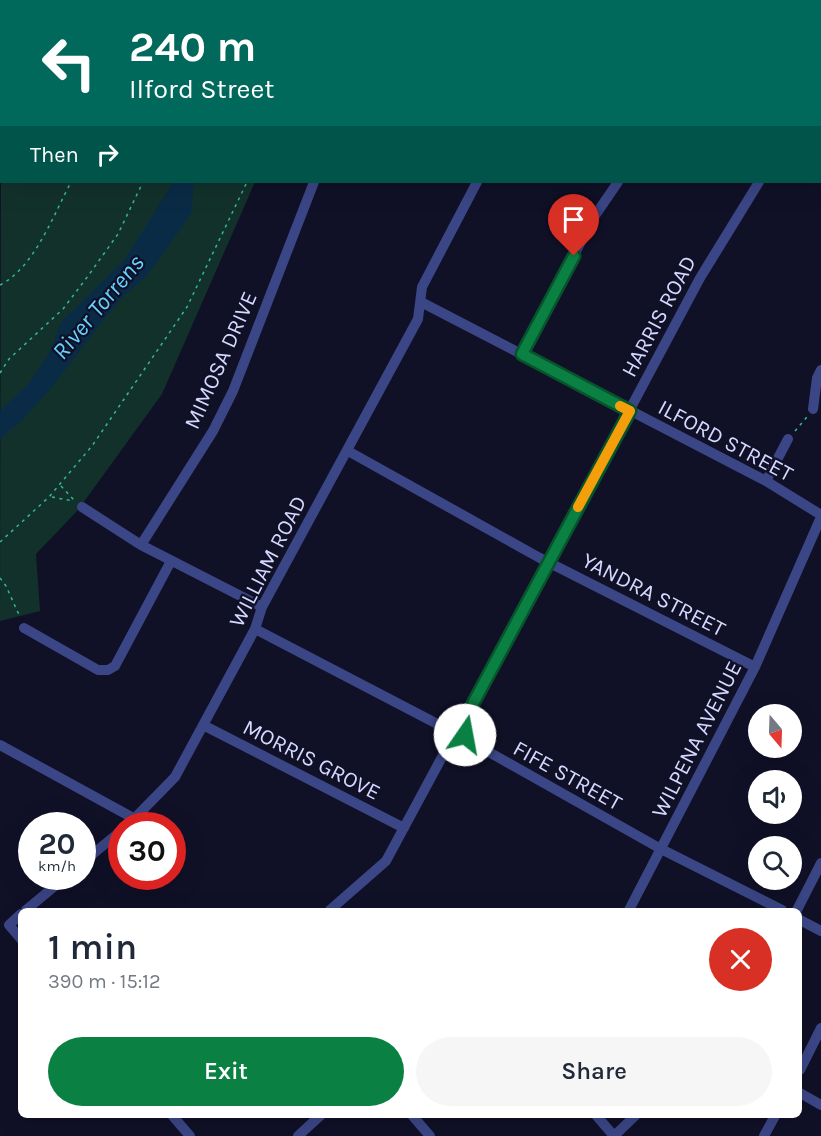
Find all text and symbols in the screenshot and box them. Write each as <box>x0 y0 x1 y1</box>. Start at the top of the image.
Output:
text: 240 m <box>129 22 256 72</box>
icon: left <box>30 24 108 102</box>
text: Ilford Street <box>129 73 274 105</box>
icon: right <box>91 138 124 171</box>
text: Then <box>30 142 79 168</box>
pin <box>548 194 599 256</box>
icon: arrive <box>557 203 590 236</box>
water label: River Torrens <box>46 249 150 365</box>
street label: HARRIS ROAD <box>616 251 702 382</box>
street label: MIMOSA DRIVE <box>179 288 263 433</box>
street label: ILFORD STREET <box>654 394 797 487</box>
street label: WILLIAM ROAD <box>224 491 312 631</box>
street label: YANDRA STREET <box>577 548 730 642</box>
street label: WILPENA AVENUE <box>646 657 748 822</box>
position arrow <box>433 703 497 767</box>
north arrow <box>748 704 802 758</box>
map controls <box>748 704 802 890</box>
street label: MORRIS GROVE <box>238 714 385 806</box>
street label: FIFE STREET <box>509 735 626 816</box>
button: sound <box>748 770 802 824</box>
speed limit sign: 30 <box>108 812 186 890</box>
text: 20 <box>38 826 76 862</box>
button: search <box>748 836 802 890</box>
text: km/h <box>38 857 76 875</box>
text: 1 min <box>48 926 137 968</box>
button: close <box>709 928 772 991</box>
text: 390 m · 15:12 <box>48 970 161 993</box>
button: Exit <box>48 1037 404 1106</box>
button: Share <box>416 1037 772 1106</box>

